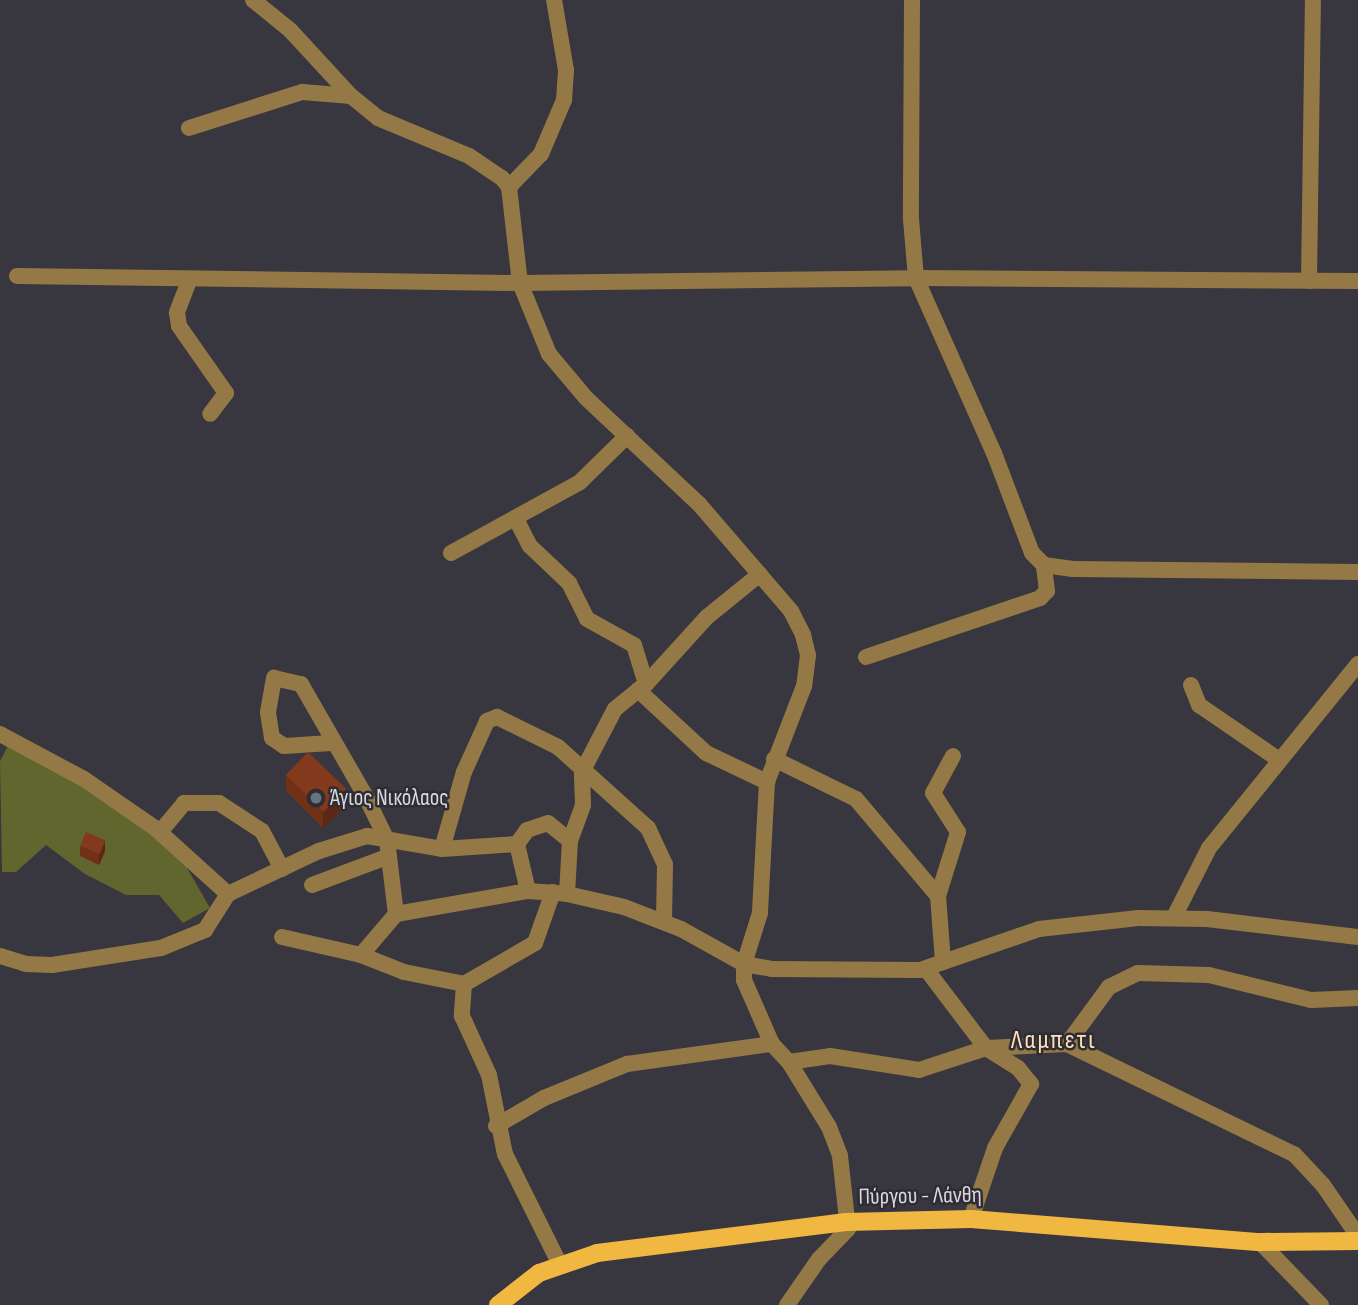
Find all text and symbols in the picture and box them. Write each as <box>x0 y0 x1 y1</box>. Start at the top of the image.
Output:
place label: Άγιος Νικόλαος <box>330 784 448 812</box>
marker: Άγιος Νικόλαος <box>308 790 324 806</box>
district label: Λαμπετι <box>1012 1025 1096 1057</box>
street label: Πύργου - Λάνθη <box>858 1181 982 1211</box>

